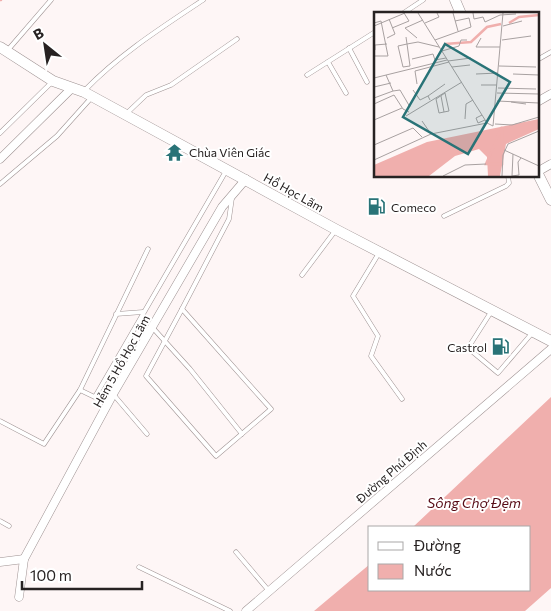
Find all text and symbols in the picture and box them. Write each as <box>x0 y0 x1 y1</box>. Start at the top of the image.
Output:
inset map <box>374 12 538 178</box>
north arrow <box>20 20 70 70</box>
text: B <box>30 24 47 43</box>
temple icon: Chùa Viên Giác <box>165 142 185 162</box>
place label: Chùa Viên Giác <box>189 145 270 159</box>
street label: Hồ Học Lãm <box>262 170 326 214</box>
fuel station icon: Comeco <box>367 197 387 217</box>
place label: Comeco <box>391 200 436 214</box>
street label: Hẻm 5 Hồ Học Lãm <box>90 312 152 410</box>
fuel station icon: Castrol <box>491 337 511 357</box>
place label: Castrol <box>447 340 487 354</box>
street label: Đường Phú Định <box>352 437 429 506</box>
water label: Sông Chợ Đệm <box>427 494 521 511</box>
legend <box>368 526 531 591</box>
text: Đường <box>413 536 461 554</box>
scale bar <box>22 558 142 590</box>
text: Nước <box>414 561 452 579</box>
text: 100 m <box>30 566 72 584</box>

